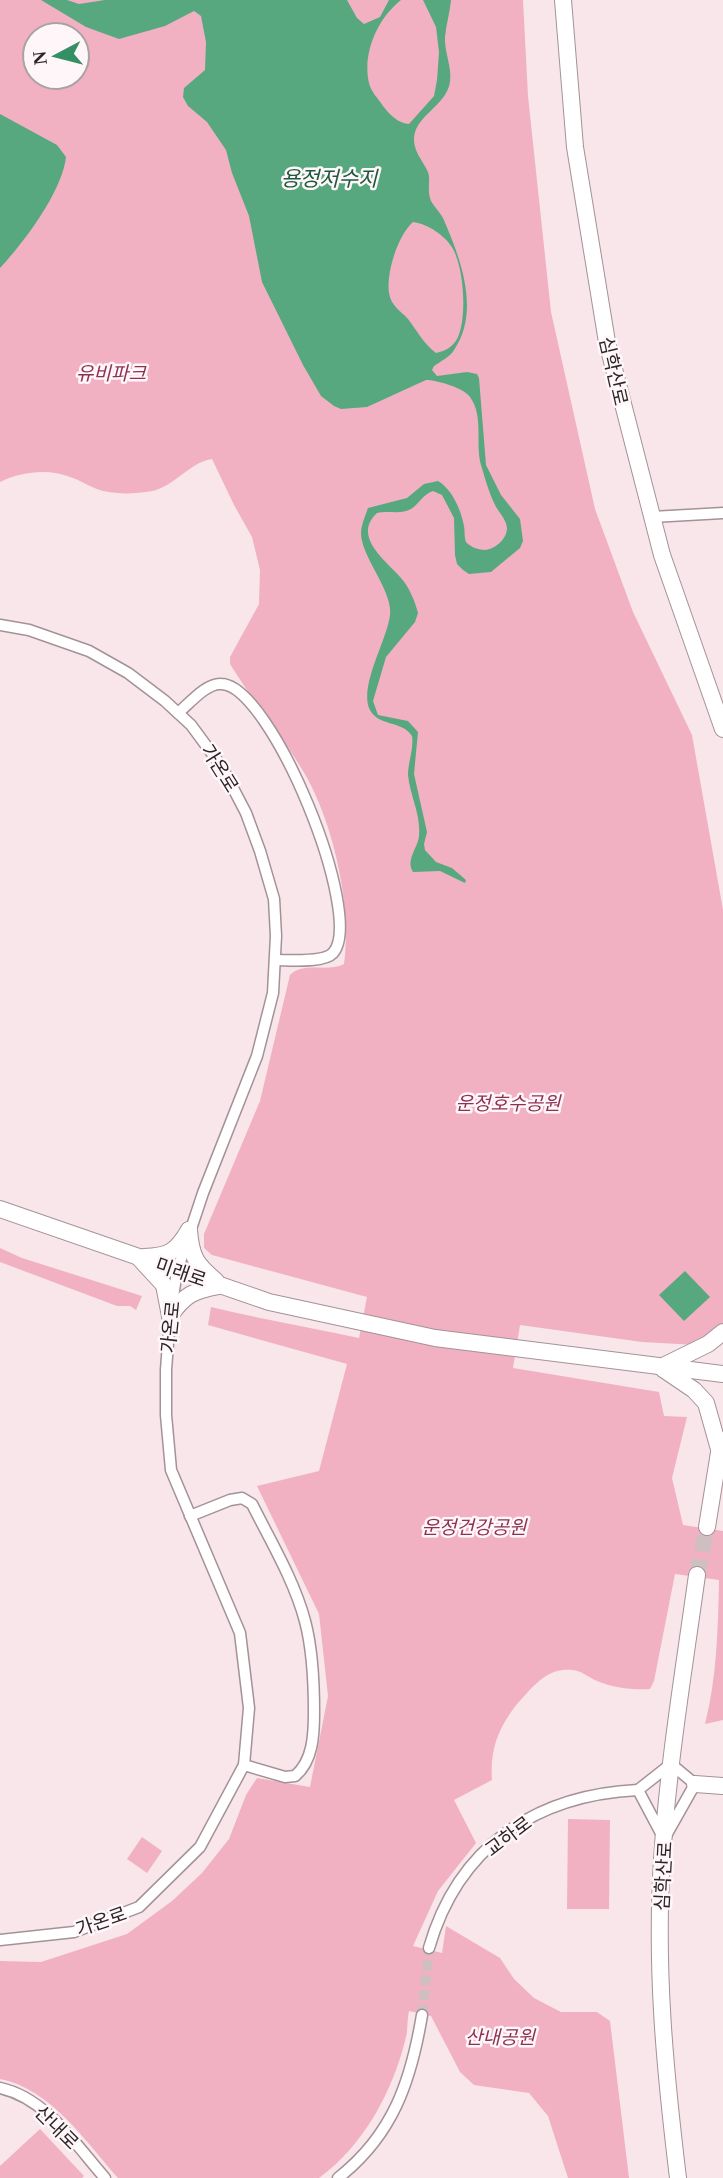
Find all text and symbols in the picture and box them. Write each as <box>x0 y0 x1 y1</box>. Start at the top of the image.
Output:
north arrow <box>21 21 91 91</box>
text: N <box>28 50 51 66</box>
water label: 용정저수지 <box>281 167 379 191</box>
street label: 심학산로 <box>595 335 632 408</box>
park label: 유비파크 <box>76 363 147 384</box>
street label: 가온로 <box>197 740 242 796</box>
park label: 운정호수공원 <box>456 1093 562 1114</box>
street label: 미래로 <box>153 1254 209 1291</box>
street label: 가온로 <box>157 1300 184 1354</box>
park label: 운정건강공원 <box>422 1517 528 1538</box>
street label: 교하로 <box>481 1812 536 1861</box>
street label: 심학산로 <box>651 1841 676 1911</box>
street label: 가온로 <box>73 1903 129 1940</box>
park label: 산내공원 <box>465 2027 536 2048</box>
street label: 산내로 <box>31 2101 83 2153</box>

